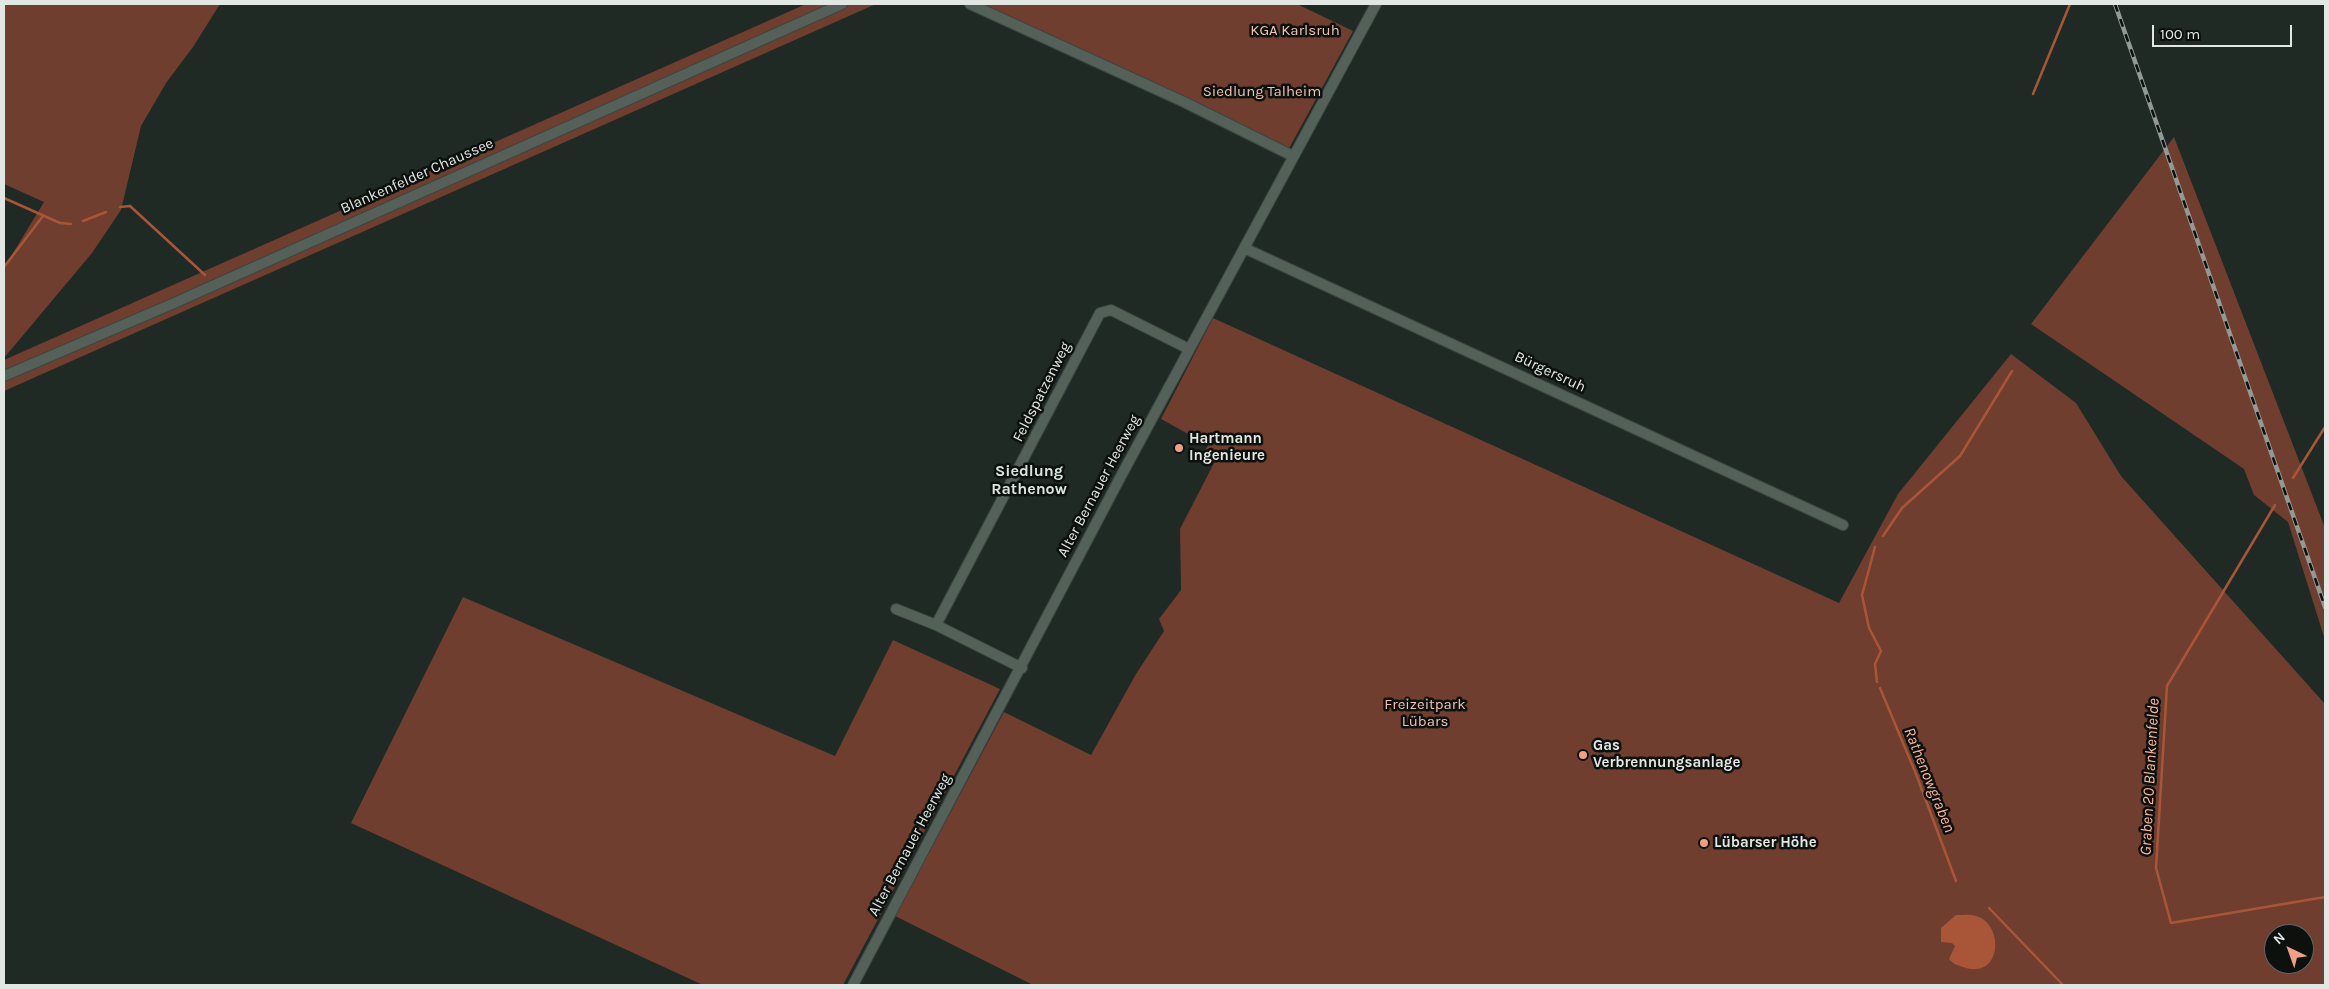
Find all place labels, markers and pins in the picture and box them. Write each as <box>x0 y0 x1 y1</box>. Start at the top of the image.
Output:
place label: Hartmann Ingenieure <box>1189 430 1265 465</box>
marker: Hartmann Ingenieure <box>1173 442 1185 454</box>
place label: Gas Verbrennungsanlage <box>1593 737 1741 772</box>
marker: Gas Verbrennungsanlage <box>1577 749 1589 761</box>
place label: Lübarser Höhe <box>1714 834 1817 852</box>
marker: Lübarser Höhe <box>1698 837 1710 849</box>

